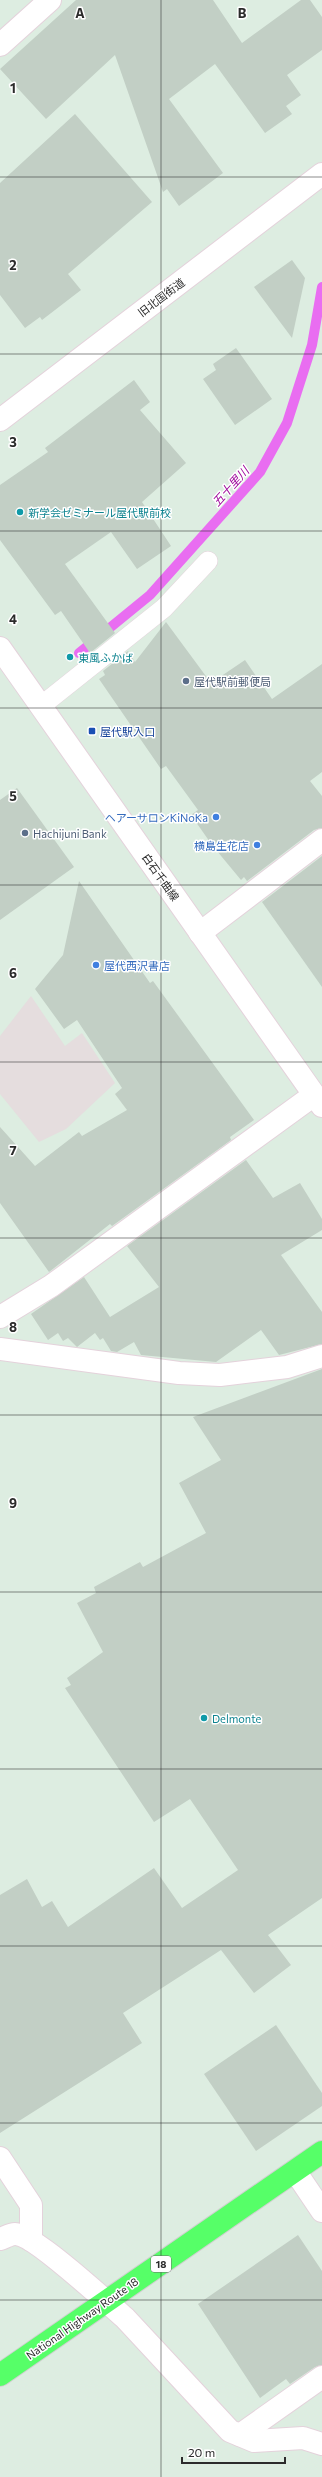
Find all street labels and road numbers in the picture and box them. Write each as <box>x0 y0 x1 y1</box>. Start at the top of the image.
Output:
street label: 旧北国街道 <box>135 275 187 319</box>
street label: 白石千曲線 <box>140 851 182 903</box>
road number: 18 <box>151 2256 171 2272</box>
street label: National Highway Route 18 <box>24 2274 141 2362</box>

